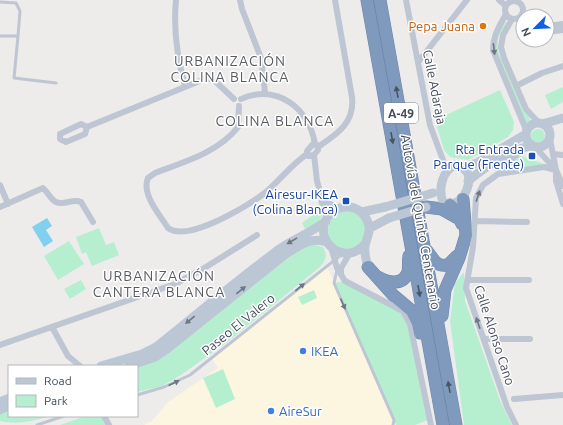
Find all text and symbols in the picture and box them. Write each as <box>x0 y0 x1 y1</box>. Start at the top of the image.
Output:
north arrow <box>515 8 555 48</box>
place label: Pepa Juana <box>408 19 475 33</box>
marker: Pepa Juana <box>478 21 488 31</box>
text: N <box>519 26 533 38</box>
one-way arrow <box>491 43 497 56</box>
street label: Calle Adaraja <box>421 48 449 126</box>
district label: URBANIZACIÓN COLINA BLANCA <box>171 52 289 85</box>
one-way arrow <box>393 85 399 98</box>
road number: A-49 <box>384 103 418 123</box>
district label: COLINA BLANCA <box>216 113 334 129</box>
one-way arrow <box>389 132 395 144</box>
street label: Autovía del Quinto Centenario <box>398 134 443 311</box>
place label: Rta Entrada Parque (Frente) <box>433 142 524 172</box>
marker: Rta Entrada Parque (Frente) <box>527 151 537 161</box>
place label: Airesur-IKEA (Colina Blanca) <box>253 187 339 217</box>
one-way arrow <box>475 190 481 202</box>
marker: Airesur-IKEA (Colina Blanca) <box>341 196 351 206</box>
one-way arrow <box>286 237 298 244</box>
district label: URBANIZACIÓN CANTERA BLANCA <box>93 267 225 300</box>
one-way arrow <box>294 283 305 292</box>
street label: Calle Alonso Cano <box>472 283 518 387</box>
one-way arrow <box>236 285 247 294</box>
one-way arrow <box>417 285 423 297</box>
street label: Paseo El Valero <box>199 290 277 358</box>
one-way arrow <box>340 299 346 310</box>
one-way arrow <box>184 316 195 325</box>
one-way arrow <box>475 317 481 329</box>
place label: IKEA <box>311 344 339 358</box>
marker: IKEA <box>298 346 308 356</box>
legend <box>8 365 138 417</box>
text: Road <box>44 374 72 387</box>
one-way arrow <box>168 379 180 386</box>
one-way arrow <box>446 380 452 393</box>
text: Park <box>44 394 68 407</box>
place label: AireSur <box>279 404 322 418</box>
marker: AireSur <box>266 406 276 416</box>

